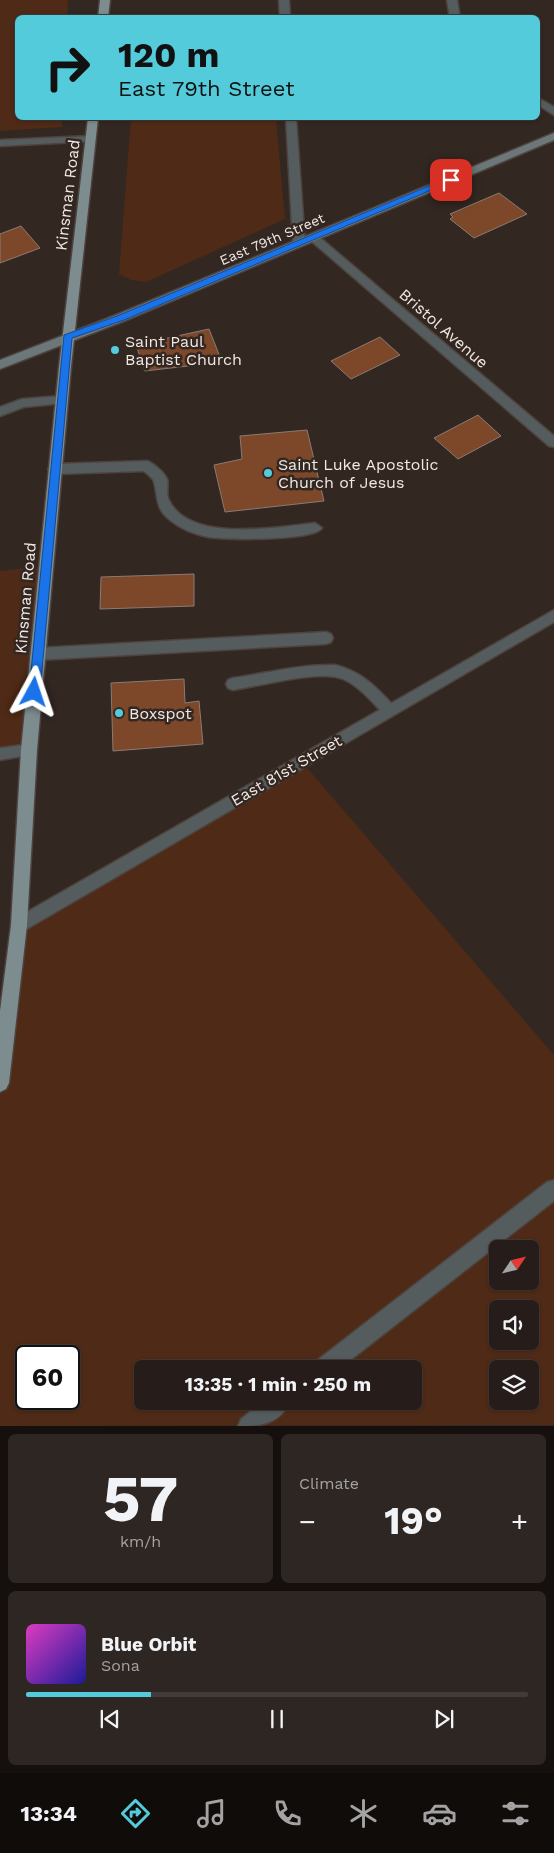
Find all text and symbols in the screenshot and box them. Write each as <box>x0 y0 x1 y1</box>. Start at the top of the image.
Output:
text: 120 m <box>118 34 219 76</box>
icon: right <box>35 35 100 100</box>
text: East 79th Street <box>118 76 294 101</box>
street label: Kinsman Road <box>51 138 84 252</box>
pin <box>430 159 472 201</box>
icon: arrive <box>437 166 465 194</box>
street label: East 79th Street <box>217 210 327 268</box>
street label: Bristol Avenue <box>395 285 492 372</box>
place label: Saint Paul Baptist Church <box>125 332 242 369</box>
marker: Saint Paul Baptist Church <box>109 344 121 356</box>
place label: Saint Luke Apostolic Church of Jesus <box>278 455 439 492</box>
marker: Saint Luke Apostolic Church of Jesus <box>262 467 274 479</box>
street label: Kinsman Road <box>11 542 40 655</box>
position arrow <box>7 665 59 717</box>
place label: Boxspot <box>129 704 192 723</box>
marker: Boxspot <box>113 707 125 719</box>
street label: East 81st Street <box>227 731 345 810</box>
north arrow <box>489 1240 539 1290</box>
map controls <box>489 1240 539 1410</box>
button: sound <box>489 1300 539 1350</box>
speed limit sign: 60 <box>15 1345 80 1410</box>
button: layers <box>489 1360 539 1410</box>
text: 13:35 · 1 min · 250 m <box>185 1373 371 1396</box>
text: 57 <box>103 1461 178 1537</box>
text: Climate <box>299 1474 359 1493</box>
text: 19° <box>384 1499 443 1543</box>
text: − <box>299 1505 316 1538</box>
text: + <box>511 1505 528 1538</box>
text: km/h <box>120 1532 161 1551</box>
text: Blue Orbit <box>101 1633 196 1656</box>
text: Sona <box>101 1656 140 1675</box>
icon: previous <box>96 1705 124 1733</box>
icon: pause <box>263 1705 291 1733</box>
icon: next <box>430 1705 458 1733</box>
icon: directions <box>118 1796 153 1831</box>
icon: music <box>194 1796 229 1831</box>
icon: phone <box>270 1796 305 1831</box>
icon: climate <box>346 1796 381 1831</box>
icon: car <box>422 1796 457 1831</box>
icon: filters <box>498 1796 533 1831</box>
text: 13:34 <box>21 1801 77 1826</box>

